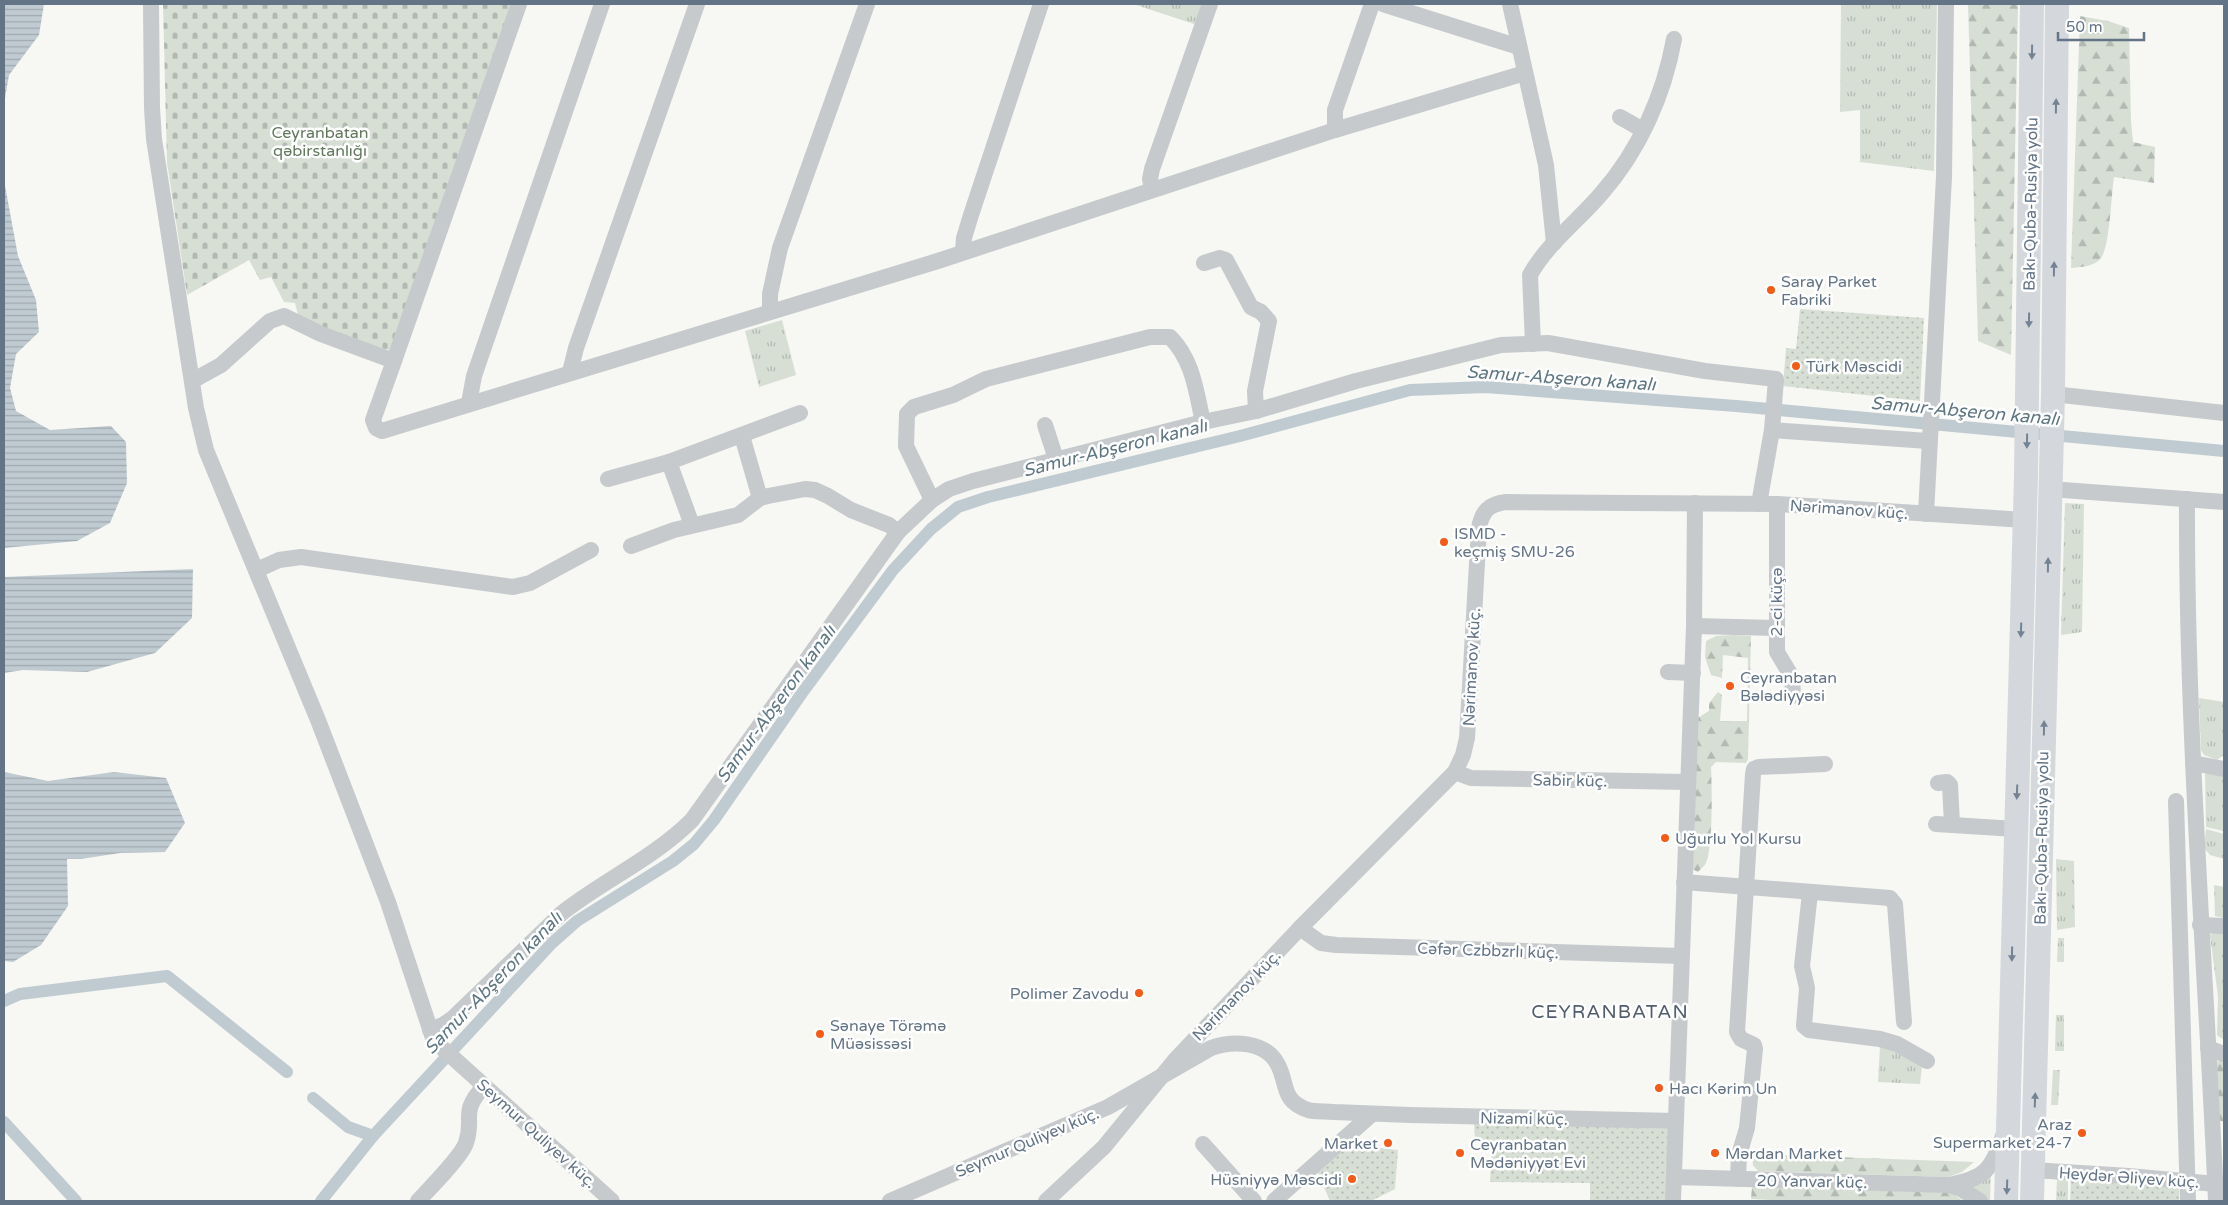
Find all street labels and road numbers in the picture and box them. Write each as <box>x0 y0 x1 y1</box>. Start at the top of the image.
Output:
street label: Bakı-Quba-Rusiya yolu <box>2019 117 2043 291</box>
street label: Nərimanov küç. <box>1789 496 1909 524</box>
street label: 2-ci küçə <box>1767 567 1787 637</box>
street label: Nərimanov küç. <box>1459 607 1485 727</box>
street label: Bakı-Quba-Rusiya yolu <box>2030 751 2054 925</box>
street label: Sabir küç. <box>1533 770 1607 792</box>
street label: Cəfər Czbbzrlı küç. <box>1417 939 1559 963</box>
street label: Nərimanov küç. <box>1188 946 1285 1045</box>
street label: Seymur Quliyev küç. <box>472 1075 600 1193</box>
street label: Seymur Quliyev küç. <box>953 1104 1102 1182</box>
street label: Nizami küç. <box>1480 1108 1568 1130</box>
street label: Heydər Əliyev küç. <box>2058 1163 2200 1193</box>
street label: 20 Yanvar küç. <box>1757 1171 1867 1193</box>

